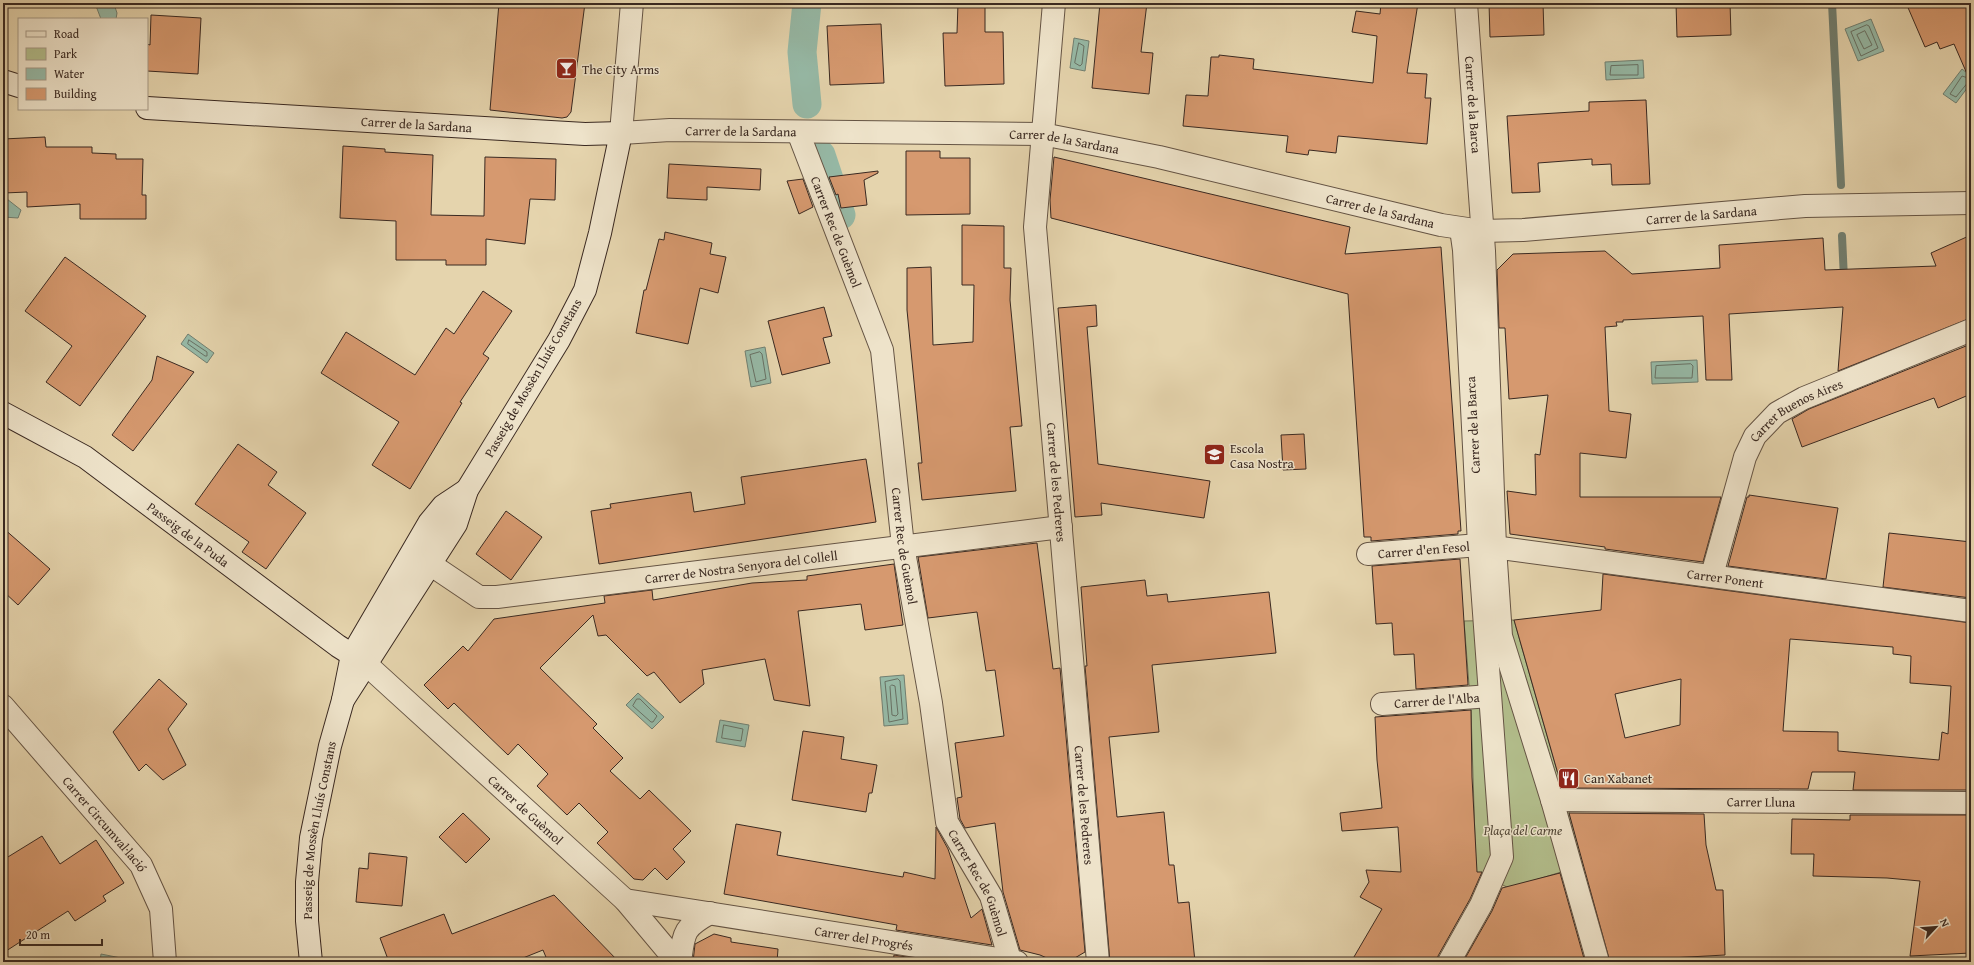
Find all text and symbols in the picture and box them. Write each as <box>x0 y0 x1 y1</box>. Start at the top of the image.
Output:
legend <box>18 18 148 110</box>
text: Road <box>54 25 80 42</box>
text: Park <box>54 45 78 62</box>
street label: Carrer de la Barca <box>1460 55 1486 155</box>
bar icon: The City Arms <box>554 56 580 82</box>
place label: The City Arms <box>582 60 659 79</box>
text: Water <box>54 65 84 82</box>
text: Building <box>54 85 97 102</box>
street label: Carrer de la Sardana <box>361 111 473 137</box>
street label: Carrer de la Sardana <box>685 121 797 141</box>
street label: Carrer de la Sardana <box>1009 124 1122 159</box>
street label: Carrer Rec de Guèmol <box>806 173 867 291</box>
street label: Carrer de la Sardana <box>1324 188 1437 233</box>
street label: Carrer de la Sardana <box>1645 201 1758 229</box>
street label: Passeig de Mossèn Lluís Constans <box>480 295 586 461</box>
street label: Carrer Buenos Aires <box>1744 374 1845 445</box>
street label: Carrer de la Barca <box>1461 375 1485 474</box>
street label: Carrer de les Pedreres <box>1042 422 1071 543</box>
place label: Escola Casa Nostra <box>1230 439 1294 473</box>
school or university icon: Escola Casa Nostra <box>1201 442 1227 468</box>
street label: Carrer Rec de Guèmol <box>887 487 923 606</box>
street label: Passeig de la Puda <box>143 497 234 572</box>
street label: Carrer d'en Fesol <box>1377 536 1471 563</box>
street label: Carrer de Nostra Senyora del Collell <box>644 545 839 588</box>
street label: Carrer Ponent <box>1686 564 1765 593</box>
street label: Carrer de l'Alba <box>1394 687 1481 713</box>
street label: Passeig de Mossèn Lluís Constans <box>298 739 341 920</box>
street label: Carrer de les Pedreres <box>1070 745 1099 865</box>
restaurant icon: Can Xabanet <box>1556 765 1582 791</box>
place label: Can Xabanet <box>1584 769 1653 788</box>
street label: Carrer de Guèmol <box>484 770 568 849</box>
street label: Carrer Circumval·lació <box>58 772 152 875</box>
street label: Carrer Lluna <box>1727 792 1796 811</box>
park label: Plaça del Carme <box>1483 821 1562 840</box>
street label: Carrer Rec de Guèmol <box>944 825 1012 939</box>
north arrow <box>1916 907 1956 947</box>
text: N <box>1936 916 1954 930</box>
scale bar <box>20 921 102 947</box>
street label: Carrer del Progrés <box>813 921 915 955</box>
text: 20 m <box>26 926 50 943</box>

